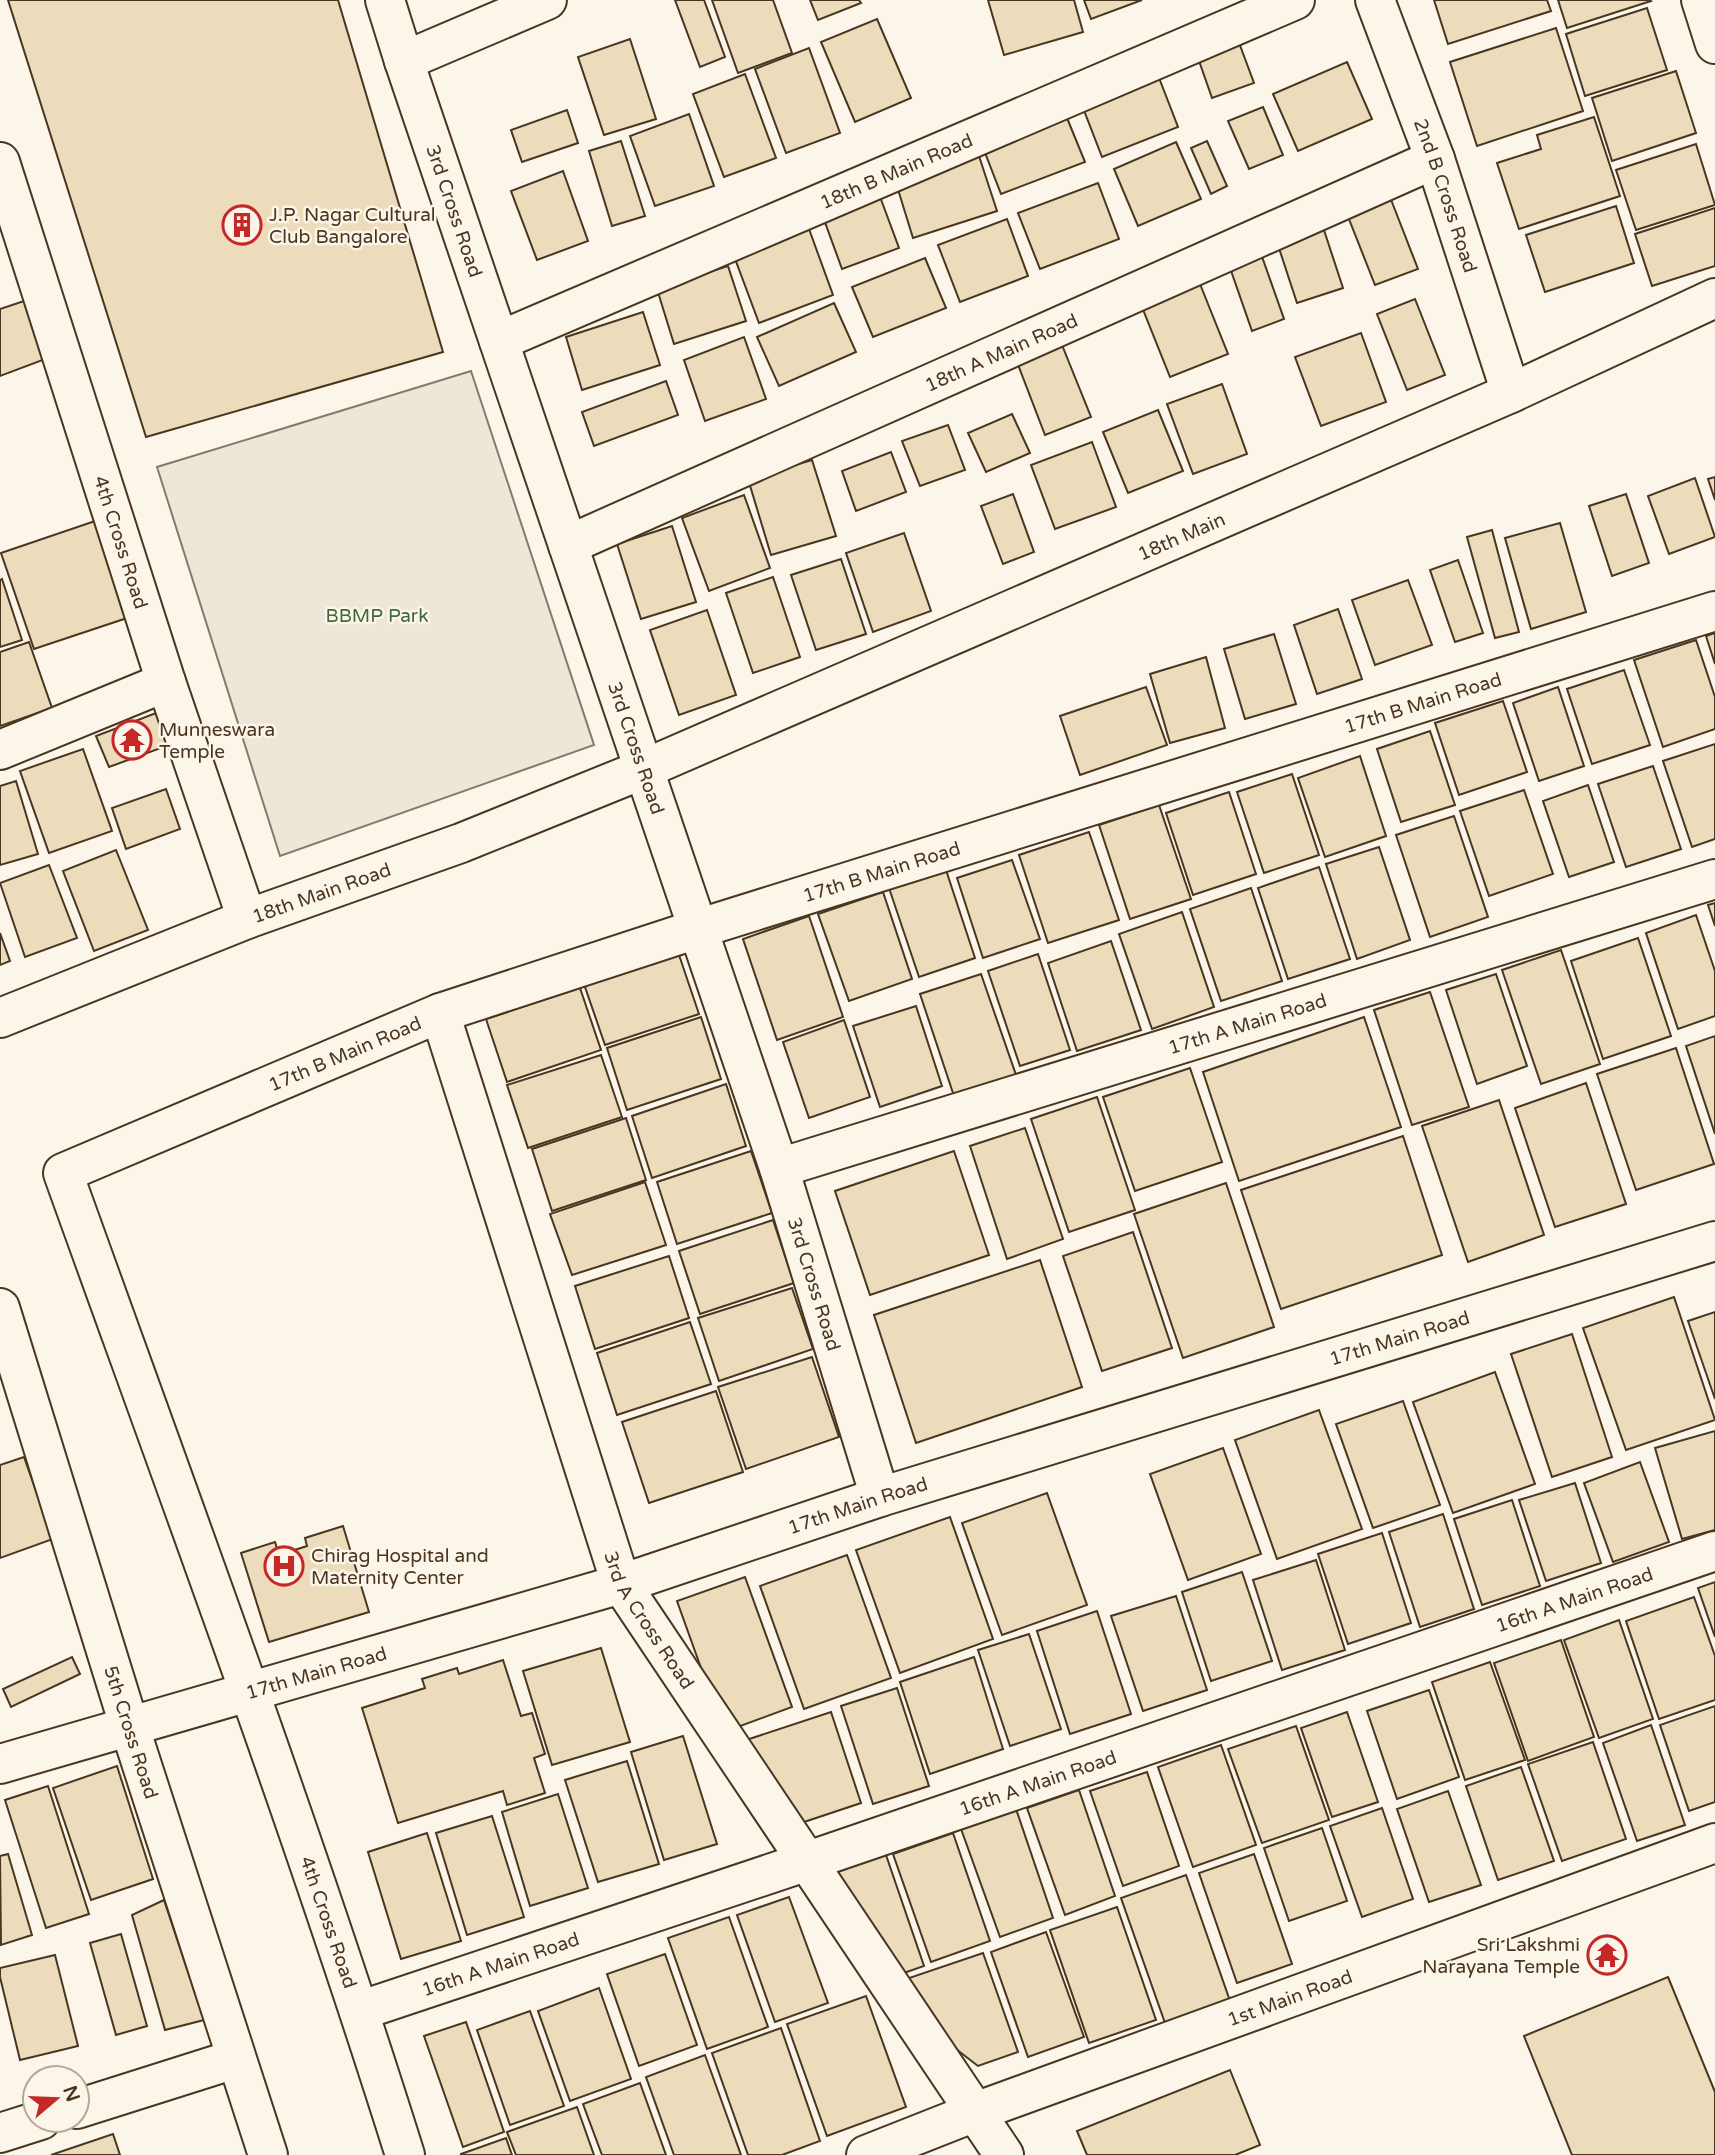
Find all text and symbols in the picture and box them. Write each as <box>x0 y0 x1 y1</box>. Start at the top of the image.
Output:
street label: 2nd B Cross Road <box>1409 116 1481 276</box>
street label: 18th B Main Road <box>817 129 976 214</box>
street label: 3rd Cross Road <box>421 142 486 280</box>
building icon: J.P. Nagar Cultural Club Bangalore <box>221 204 263 246</box>
place label: J.P. Nagar Cultural Club Bangalore <box>269 204 436 248</box>
street label: 18th A Main Road <box>922 310 1081 397</box>
street label: 4th Cross Road <box>89 473 152 612</box>
street label: 18th Main <box>1134 508 1229 566</box>
park label: BBMP Park <box>326 605 428 627</box>
street label: 17th B Main Road <box>1341 668 1504 738</box>
street label: 3rd Cross Road <box>603 679 668 817</box>
temple icon: Munneswara Temple <box>111 719 153 761</box>
place label: Munneswara Temple <box>159 719 275 763</box>
street label: 17th B Main Road <box>800 837 963 907</box>
street label: 18th Main Road <box>249 859 394 928</box>
street label: 17th A Main Road <box>1165 990 1330 1059</box>
street label: 17th B Main Road <box>265 1012 425 1096</box>
street label: 3rd Cross Road <box>783 1215 844 1354</box>
street label: 17th Main Road <box>1327 1307 1473 1371</box>
street label: 17th Main Road <box>785 1473 930 1539</box>
hospital icon: Chirag Hospital and Maternity Center <box>263 1545 305 1587</box>
place label: Chirag Hospital and Maternity Center <box>311 1545 489 1589</box>
street label: 3rd A Cross Road <box>599 1549 698 1694</box>
street label: 16th A Main Road <box>1493 1563 1656 1637</box>
street label: 17th Main Road <box>243 1643 389 1704</box>
street label: 5th Cross Road <box>99 1663 162 1802</box>
street label: 16th A Main Road <box>956 1746 1119 1821</box>
street label: 4th Cross Road <box>295 1853 361 1991</box>
street label: 16th A Main Road <box>419 1928 582 2001</box>
place label: Sri Lakshmi Narayana Temple <box>1422 1934 1580 1978</box>
temple icon: Sri Lakshmi Narayana Temple <box>1586 1934 1628 1976</box>
street label: 1st Main Road <box>1225 1966 1355 2031</box>
north arrow <box>21 2064 91 2134</box>
text: N <box>58 2083 84 2105</box>

